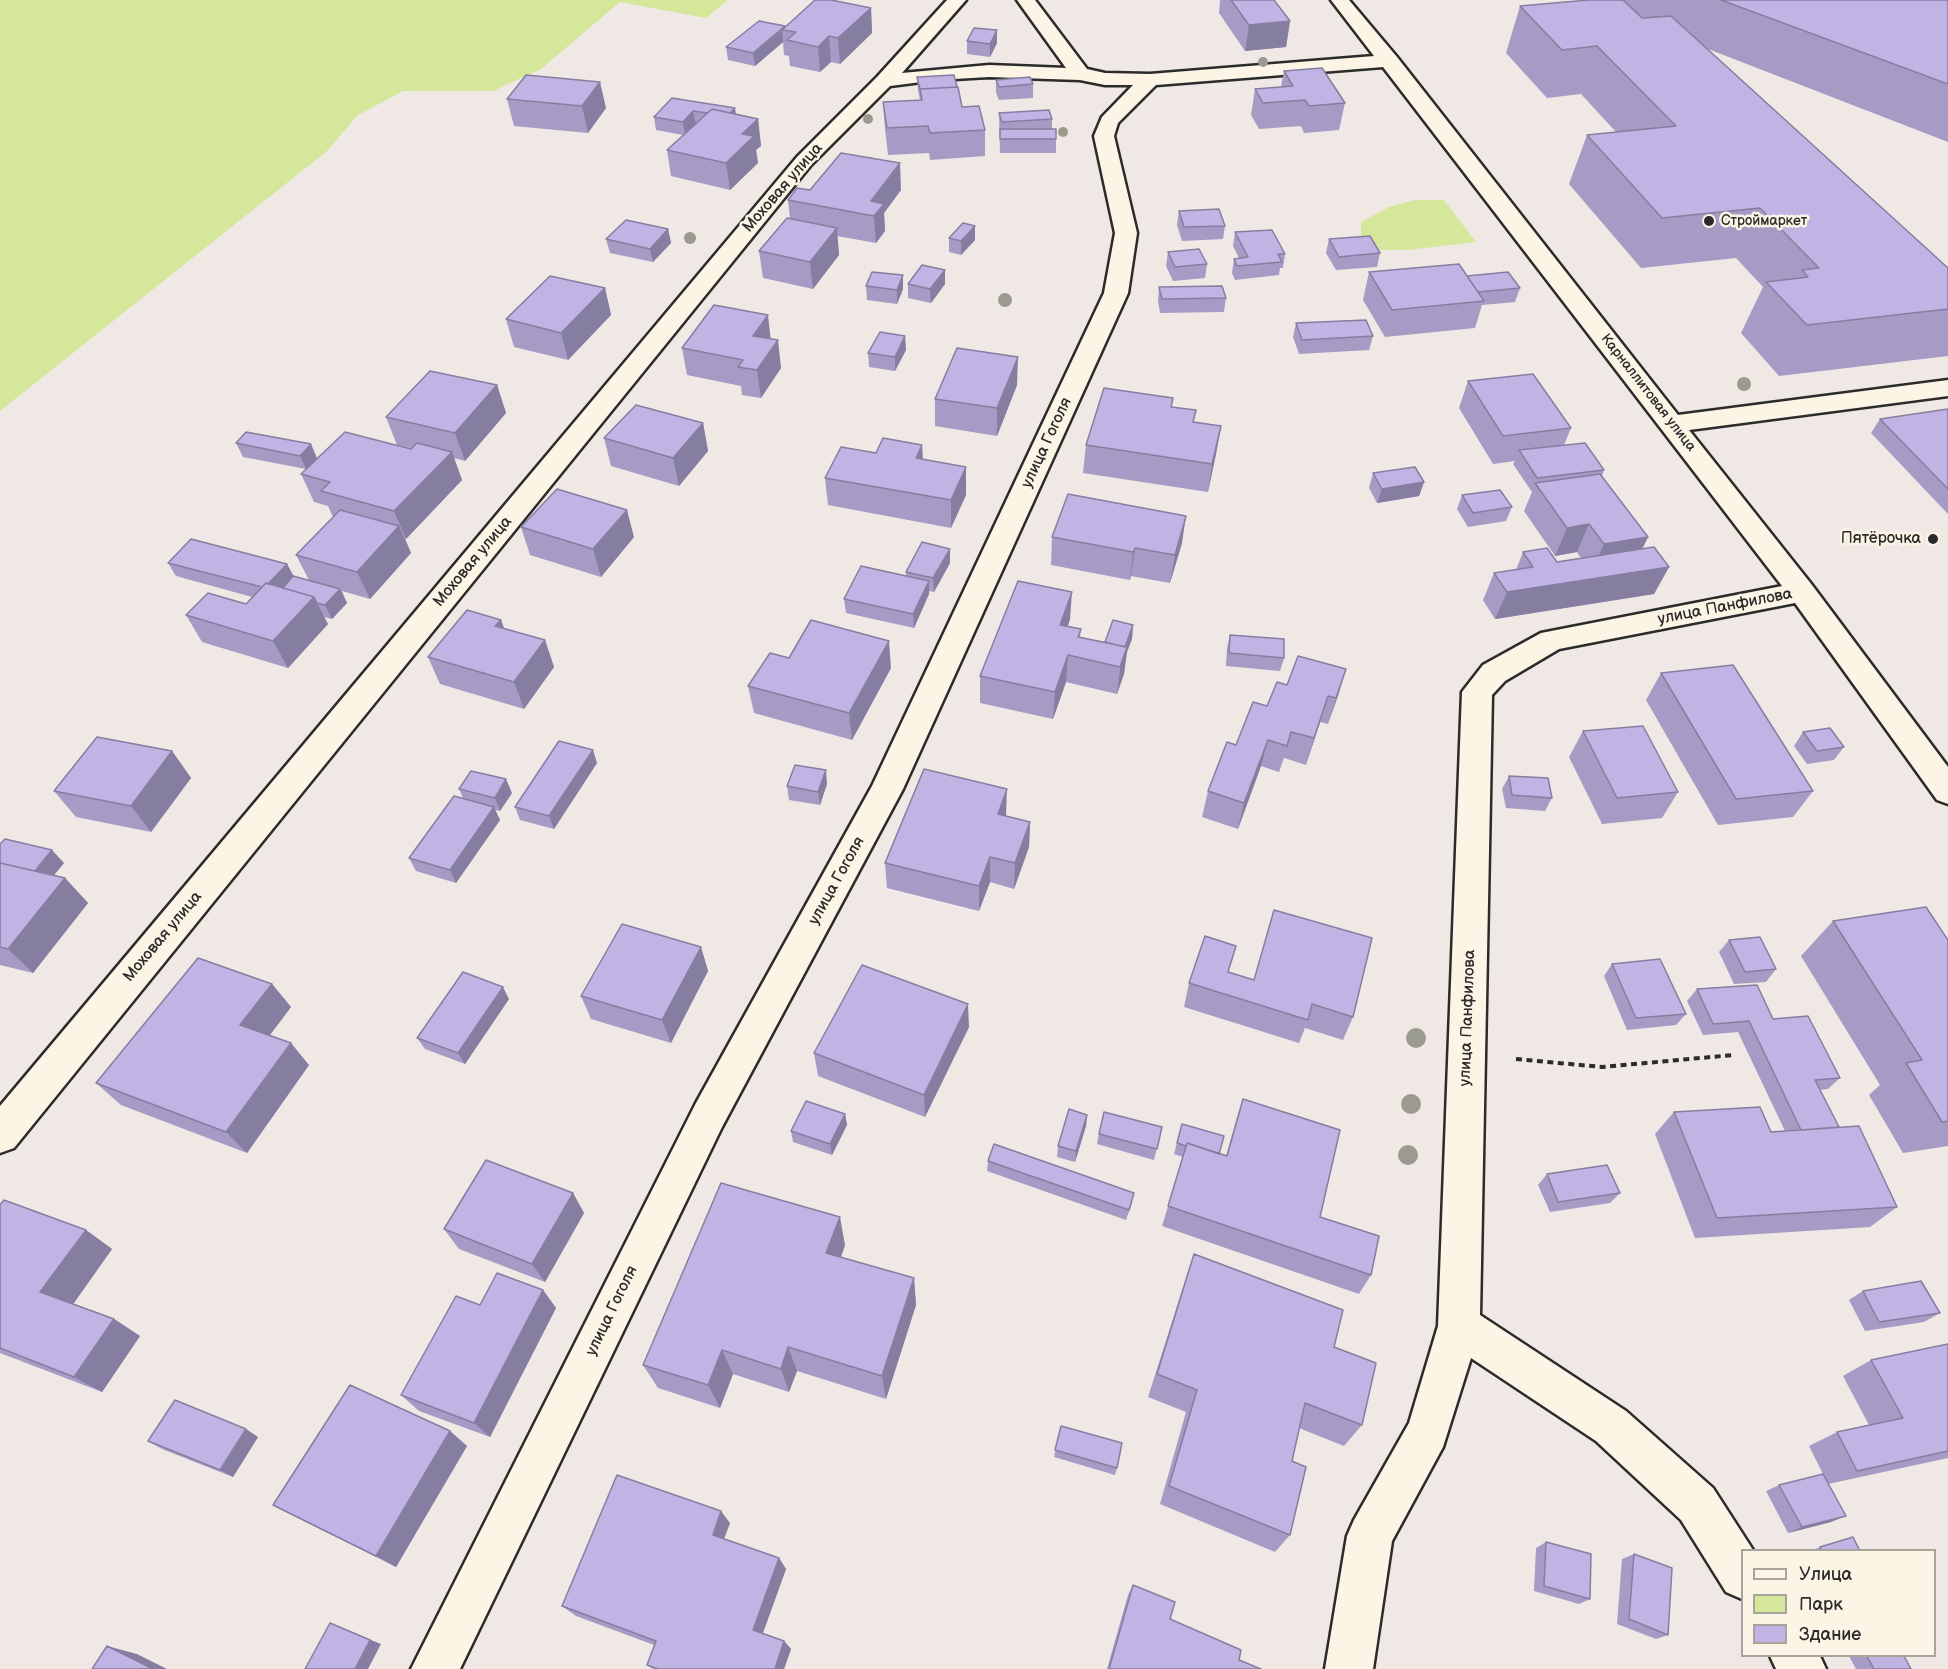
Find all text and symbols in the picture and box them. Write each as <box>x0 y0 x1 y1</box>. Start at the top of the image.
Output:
street label: Моховая улица <box>739 139 827 237</box>
place label: Строймаркет <box>1721 213 1807 229</box>
marker: Строймаркет <box>1702 214 1716 228</box>
street label: Карналлитовая улица <box>1597 331 1699 455</box>
street label: улица Гоголя <box>1018 395 1076 491</box>
street label: Моховая улица <box>430 513 516 611</box>
place label: Пятёрочка <box>1841 529 1921 549</box>
marker: Пятёрочка <box>1926 532 1940 546</box>
street label: улица Панфилова <box>1656 585 1794 629</box>
street label: улица Гоголя <box>805 834 869 928</box>
street label: Моховая улица <box>120 888 206 986</box>
street label: улица Панфилова <box>1456 949 1480 1087</box>
street label: улица Гоголя <box>582 1263 642 1359</box>
legend <box>1741 1549 1936 1657</box>
text: Улица <box>1799 1564 1852 1585</box>
text: Парк <box>1799 1594 1843 1615</box>
text: Здание <box>1799 1624 1861 1645</box>

